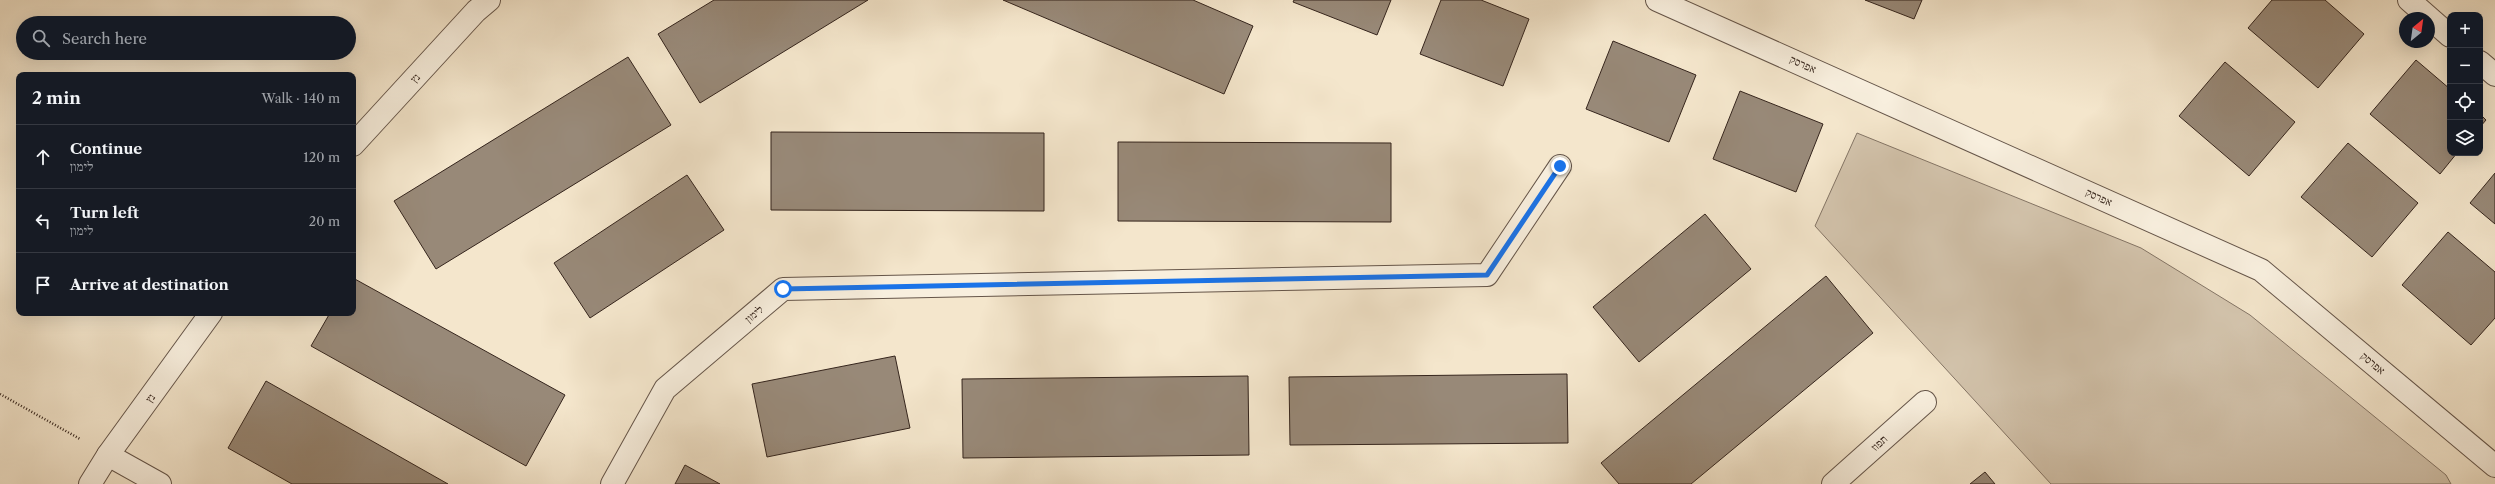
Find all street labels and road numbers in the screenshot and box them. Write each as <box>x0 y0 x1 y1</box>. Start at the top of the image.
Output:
street label: אפרסק <box>1787 52 1819 76</box>
street label: נץ <box>407 70 423 86</box>
street label: אפרסק <box>2083 185 2115 209</box>
street label: לימון <box>742 302 766 326</box>
street label: אפרסק <box>2358 349 2388 377</box>
street label: נץ <box>142 390 158 405</box>
street label: תפוז <box>1868 432 1890 454</box>

